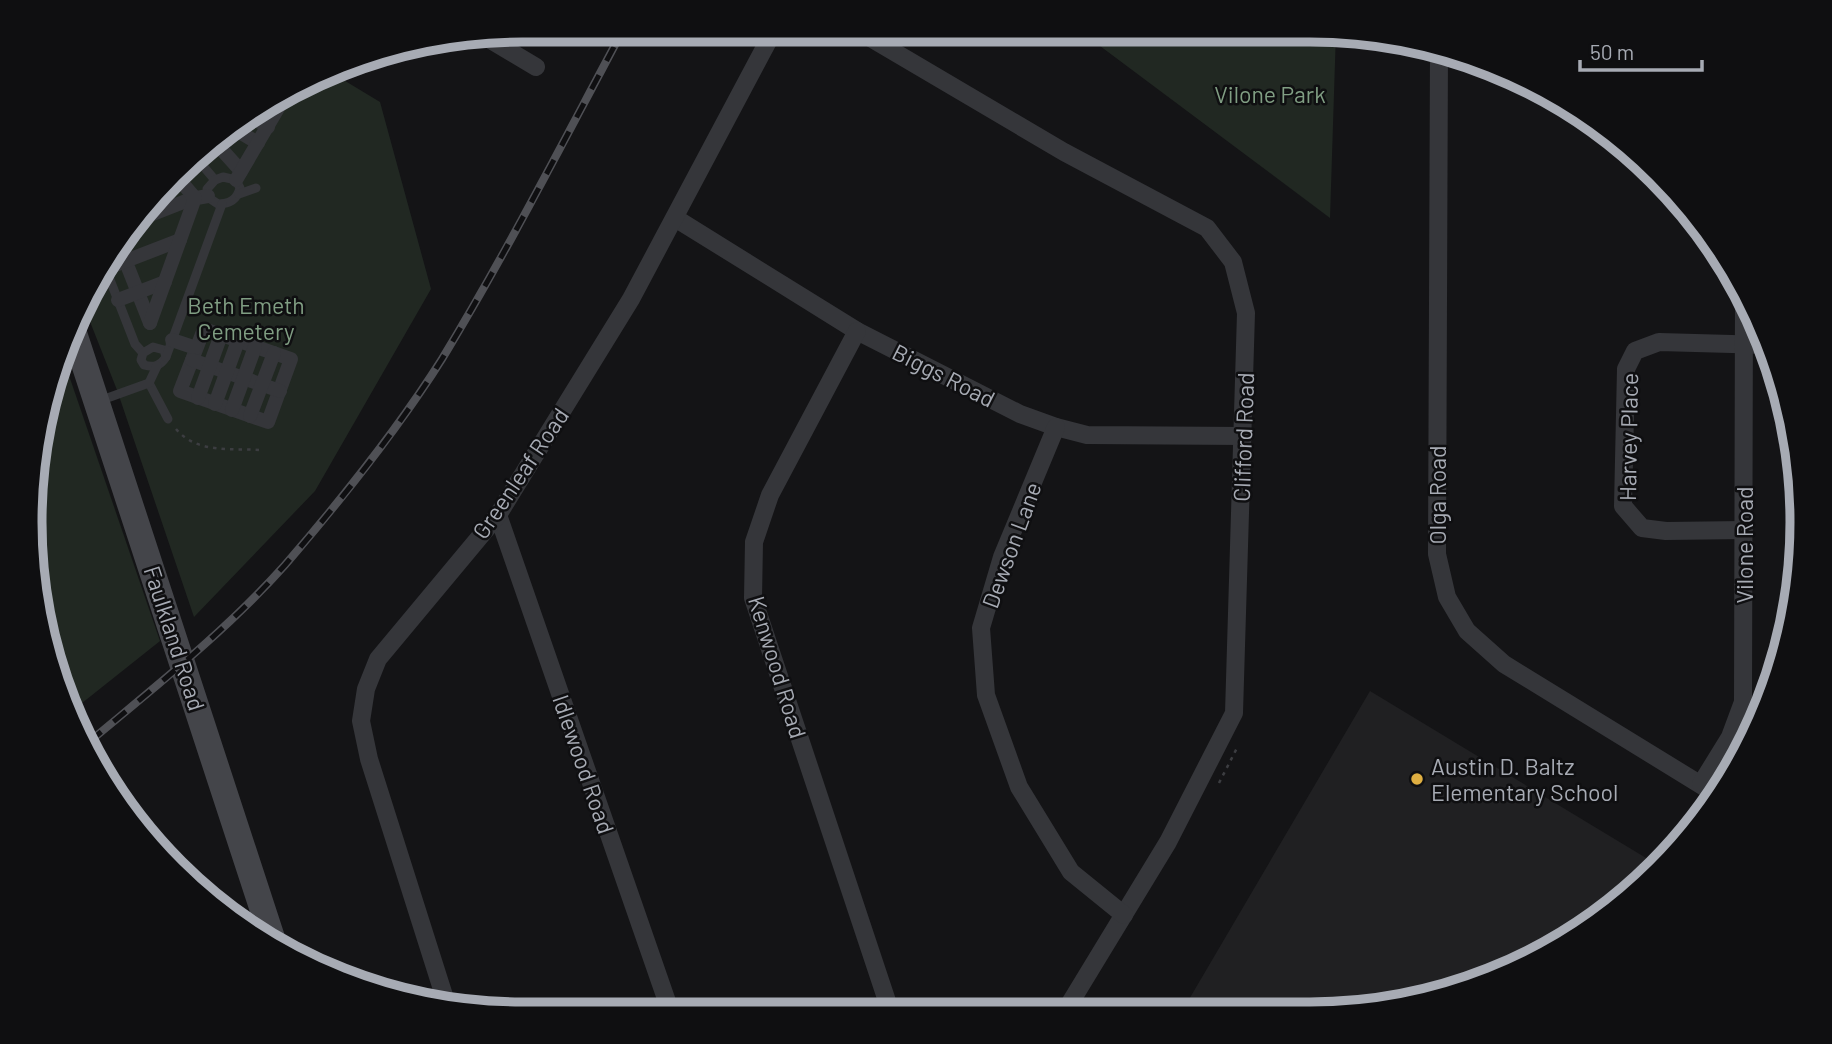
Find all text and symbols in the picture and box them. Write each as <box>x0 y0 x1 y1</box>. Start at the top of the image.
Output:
scale bar <box>1580 28 1702 72</box>
text: 50 m <box>1590 39 1634 64</box>
park label: Vilone Park <box>1214 80 1326 108</box>
park label: Beth Emeth Cemetery <box>187 291 305 345</box>
street label: Biggs Road <box>888 337 1000 413</box>
street label: Clifford Road <box>1227 372 1259 502</box>
street label: Harvey Place <box>1613 373 1643 501</box>
street label: Greenleaf Road <box>466 402 574 544</box>
street label: Olga Road <box>1423 445 1451 545</box>
street label: Dewson Lane <box>975 478 1047 612</box>
street label: Vilone Road <box>1730 486 1758 604</box>
street label: Faulkland Road <box>138 562 212 714</box>
street label: Kenwood Road <box>743 592 813 742</box>
street label: Idlewood Road <box>547 691 621 837</box>
place label: Austin D. Baltz Elementary School <box>1431 752 1618 806</box>
marker: Austin D. Baltz Elementary School <box>1409 771 1425 787</box>

